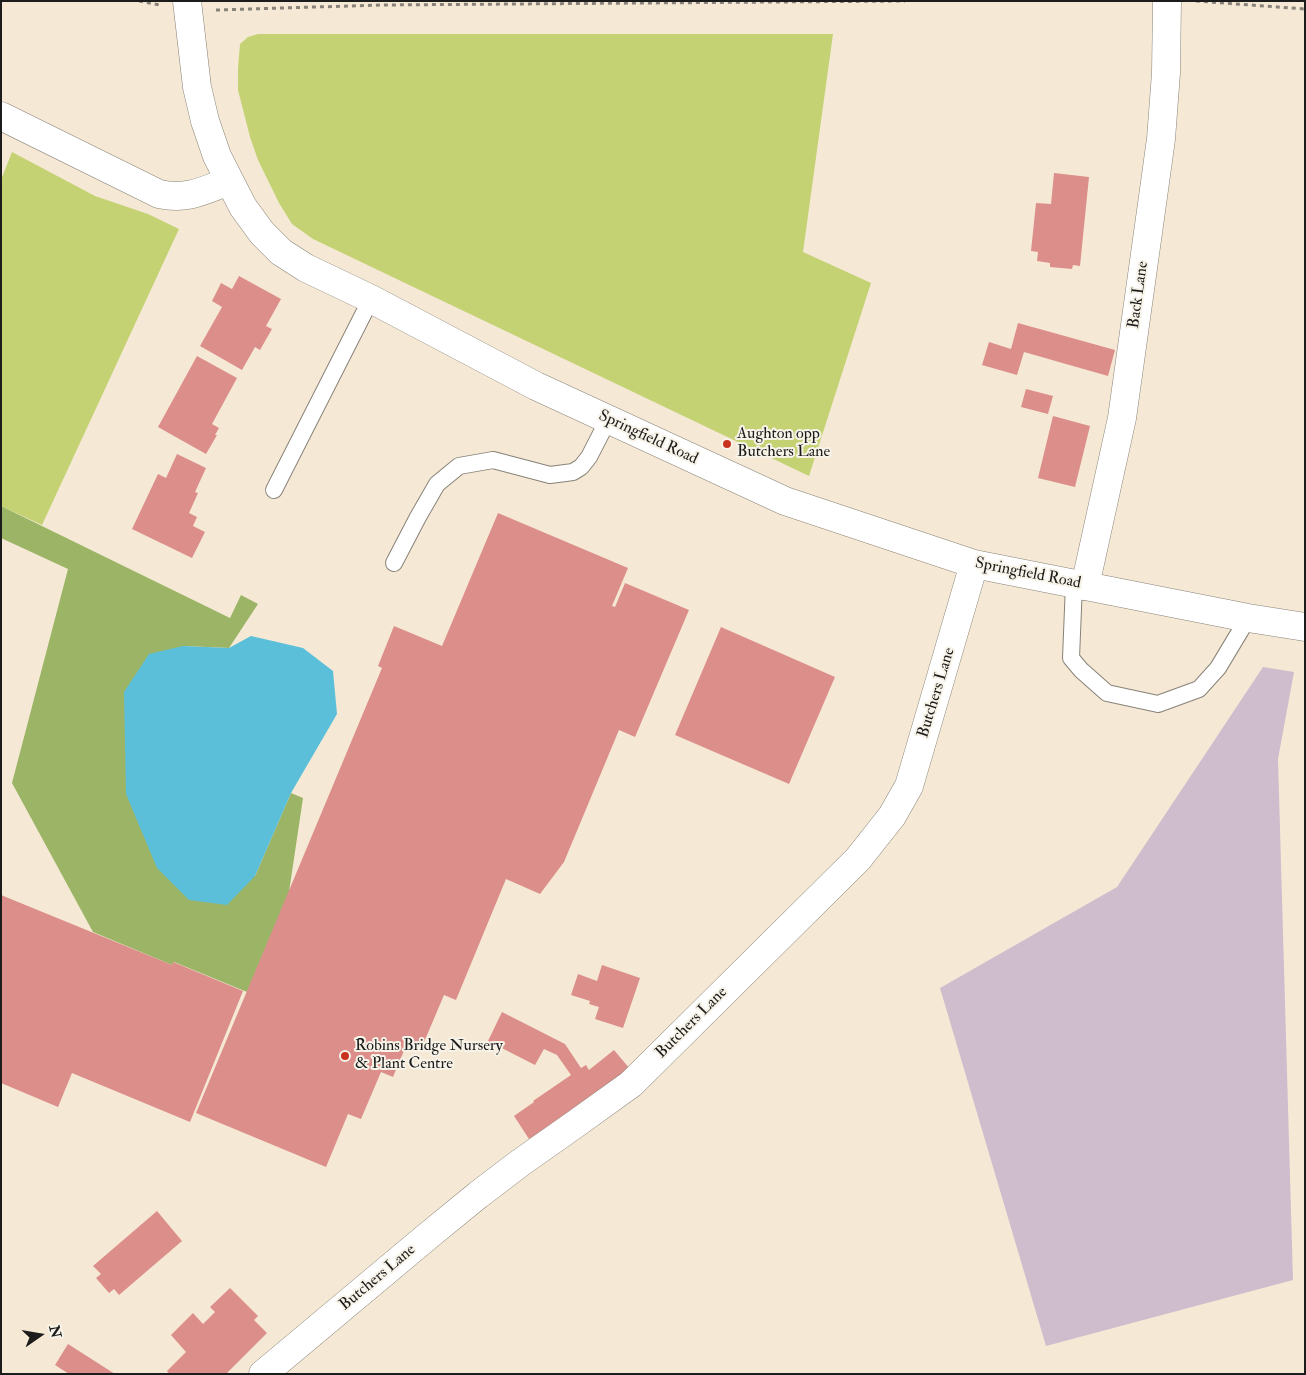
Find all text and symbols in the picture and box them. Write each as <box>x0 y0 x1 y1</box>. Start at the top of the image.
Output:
street label: Back Lane <box>1125 260 1153 330</box>
street label: Springfield Road <box>595 407 701 469</box>
place label: Aughton opp Butchers Lane <box>737 425 830 463</box>
marker: Aughton opp Butchers Lane <box>721 438 733 450</box>
street label: Springfield Road <box>973 554 1083 594</box>
street label: Butchers Lane <box>914 646 960 740</box>
street label: Butchers Lane <box>652 983 732 1063</box>
place label: Robins Bridge Nursery & Plant Centre <box>355 1037 503 1075</box>
marker: Robins Bridge Nursery & Plant Centre <box>339 1050 351 1062</box>
street label: Butchers Lane <box>336 1241 420 1315</box>
north arrow <box>15 1310 65 1360</box>
text: N <box>45 1323 65 1340</box>

